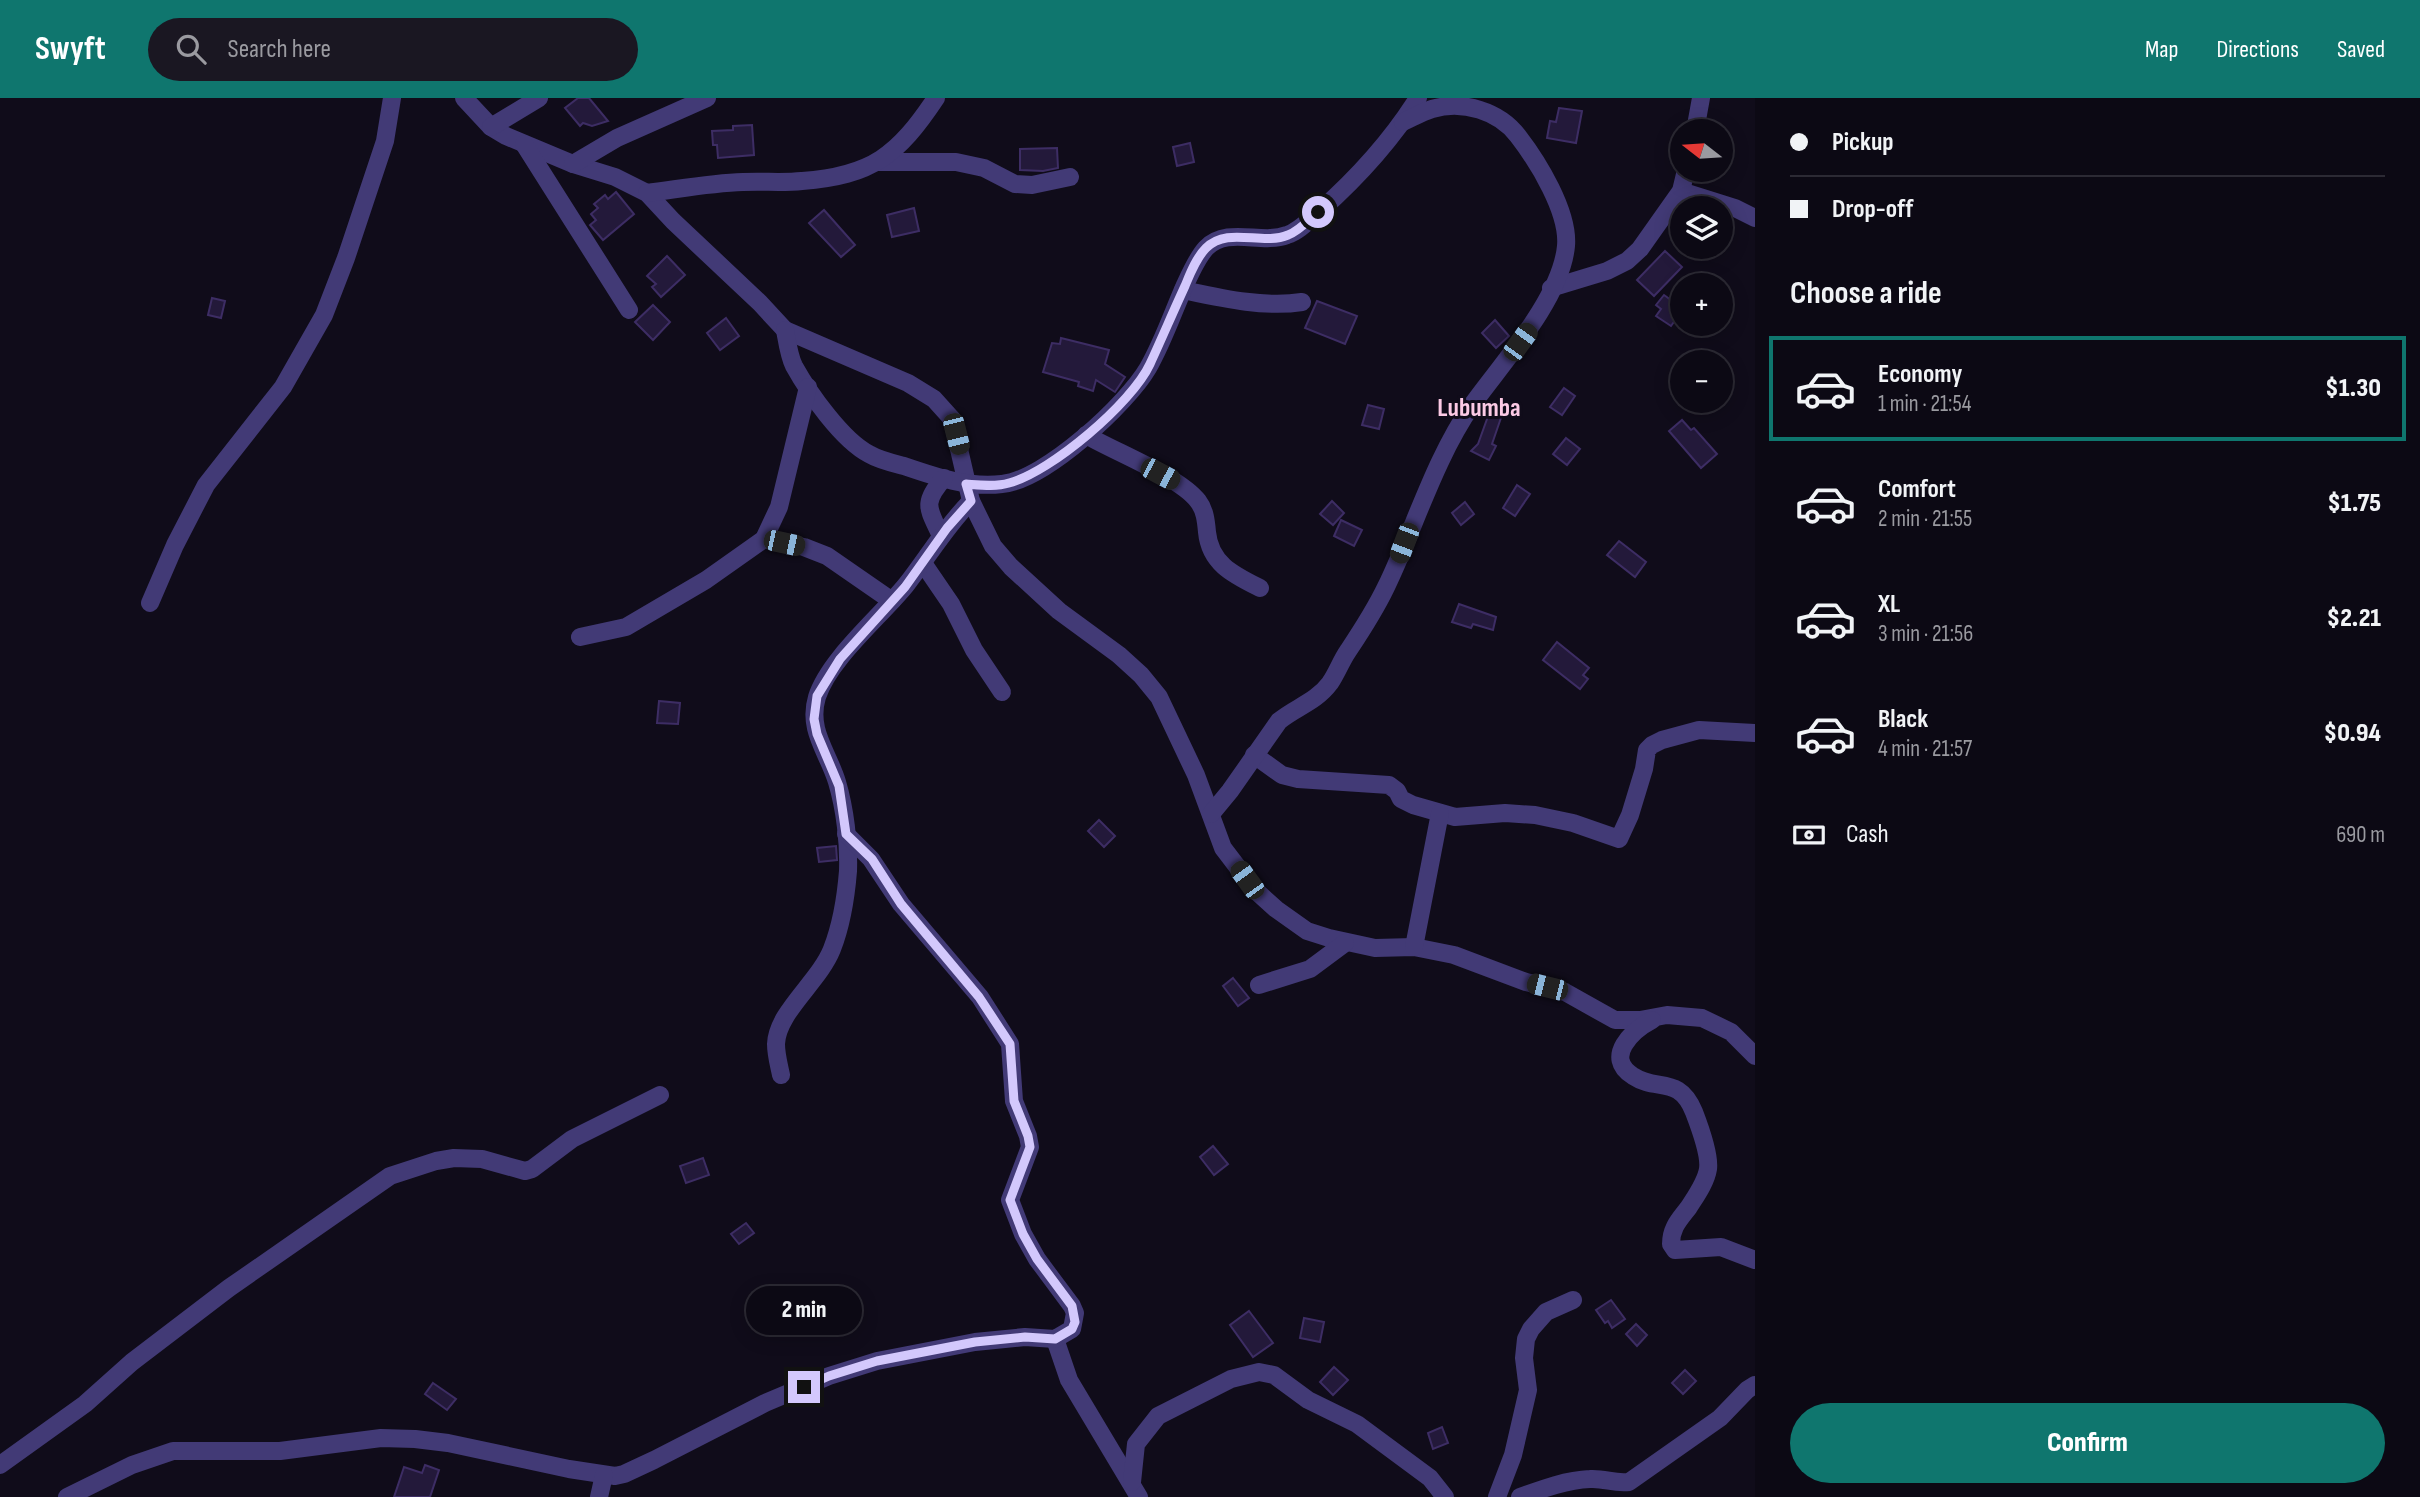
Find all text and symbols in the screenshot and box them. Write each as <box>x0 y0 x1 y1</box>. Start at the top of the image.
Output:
search box <box>148 18 638 81</box>
text: Swyft <box>35 29 106 69</box>
icon: search <box>172 30 210 68</box>
text: Search here <box>228 34 331 65</box>
text: Map <box>2145 35 2178 64</box>
text: Directions <box>2216 35 2299 64</box>
text: Saved <box>2337 35 2385 64</box>
north arrow <box>1670 119 1732 182</box>
map controls <box>1670 119 1733 413</box>
text: Pickup <box>1832 127 1894 158</box>
text: Drop-off <box>1832 194 1913 225</box>
route start <box>1302 196 1334 228</box>
button: layers <box>1670 196 1733 259</box>
button: + <box>1670 273 1733 336</box>
text: Choose a ride <box>1790 274 1942 313</box>
car <box>1500 319 1541 365</box>
button: − <box>1670 350 1733 413</box>
icon: car <box>1794 357 1857 420</box>
text: Economy <box>1878 359 1962 390</box>
text: $1.30 <box>2325 373 2381 404</box>
text: 1 min · 21:54 <box>1878 390 1971 418</box>
district label: Lubumba <box>1437 393 1521 424</box>
car <box>941 411 972 457</box>
car <box>1137 455 1184 493</box>
icon: car <box>1794 472 1857 535</box>
text: Comfort <box>1878 474 1956 505</box>
text: $1.75 <box>2327 488 2381 519</box>
text: 2 min · 21:55 <box>1878 505 1972 533</box>
car <box>1387 520 1422 566</box>
car <box>762 528 807 558</box>
icon: car <box>1794 587 1857 650</box>
text: XL <box>1878 589 1900 620</box>
text: $2.21 <box>2327 603 2381 634</box>
text: 3 min · 21:56 <box>1878 620 1973 648</box>
icon: car <box>1794 702 1857 765</box>
text: Black <box>1878 704 1928 735</box>
text: $0.94 <box>2324 718 2381 749</box>
text: 4 min · 21:57 <box>1878 735 1972 763</box>
icon: cash <box>1790 816 1828 854</box>
text: Cash <box>1846 819 1889 850</box>
text: 690 m <box>2336 821 2385 849</box>
car <box>1227 857 1268 903</box>
car <box>1525 972 1570 1002</box>
callout: 2 min <box>746 1286 862 1334</box>
text: 2 min <box>782 1296 826 1324</box>
route end <box>788 1371 820 1403</box>
button: Confirm <box>1790 1403 2385 1483</box>

